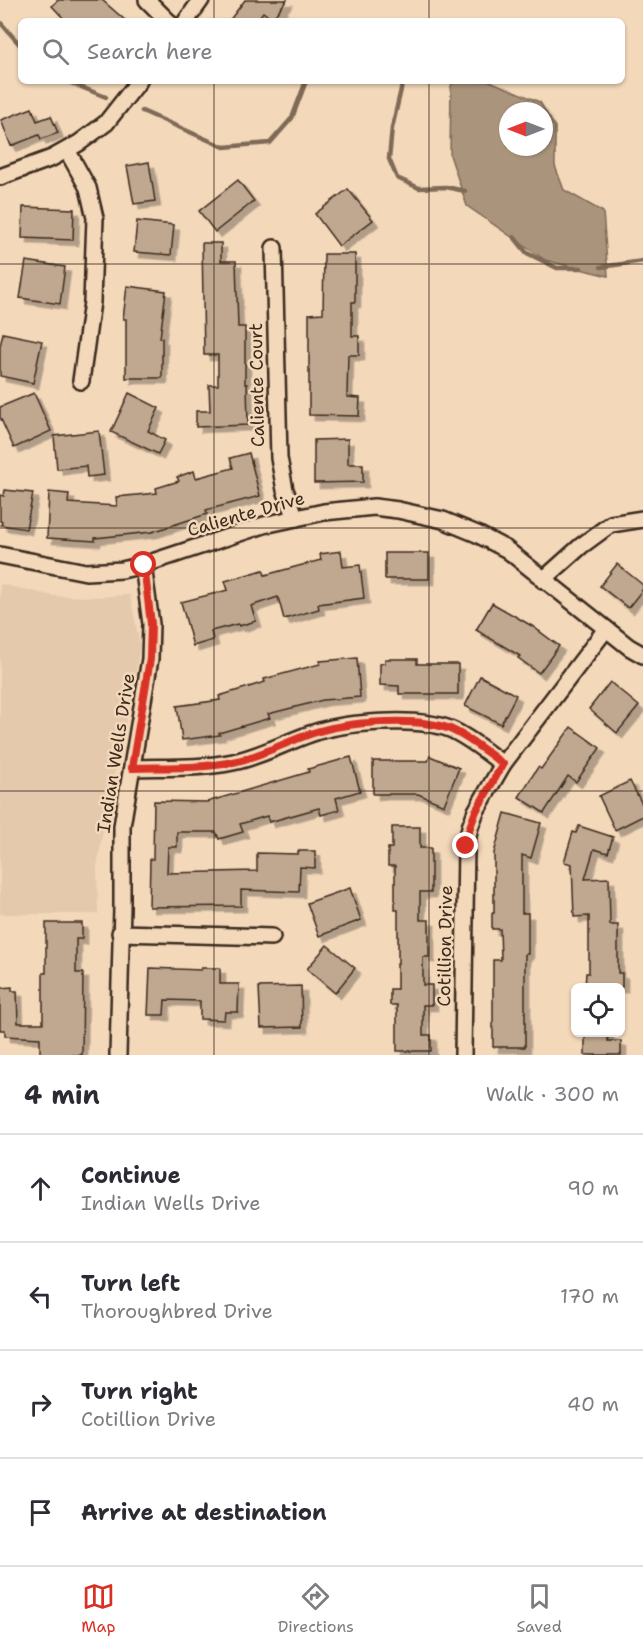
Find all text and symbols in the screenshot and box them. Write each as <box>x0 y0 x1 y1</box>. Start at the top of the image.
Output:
search box <box>18 18 625 84</box>
icon: search <box>39 35 72 68</box>
text: Search here <box>87 37 213 66</box>
north arrow <box>499 102 553 156</box>
street label: Caliente Court <box>244 323 270 447</box>
street label: Caliente Drive <box>185 486 307 542</box>
route start <box>130 551 156 577</box>
street label: Indian Wells Drive <box>92 671 140 835</box>
route end <box>452 832 478 858</box>
street label: Cotillion Drive <box>432 885 458 1007</box>
map controls <box>571 983 625 1037</box>
button: locate <box>571 983 625 1037</box>
text: 4 min <box>24 1077 100 1112</box>
text: Walk · 300 m <box>486 1081 619 1107</box>
text: Continue <box>81 1161 181 1190</box>
icon: ahead <box>24 1172 57 1205</box>
text: 90 m <box>567 1175 619 1201</box>
text: Indian Wells Drive <box>81 1190 261 1216</box>
text: Turn left <box>81 1269 180 1298</box>
icon: left <box>24 1280 57 1313</box>
text: 170 m <box>560 1283 619 1309</box>
text: Thoroughbred Drive <box>81 1298 273 1324</box>
text: Turn right <box>81 1377 198 1406</box>
icon: right <box>24 1388 57 1421</box>
text: 40 m <box>567 1391 619 1417</box>
text: Cotillion Drive <box>81 1406 216 1432</box>
icon: arrive <box>24 1496 57 1529</box>
text: Arrive at destination <box>81 1498 327 1527</box>
tab: Map <box>81 1580 115 1637</box>
tab: Directions <box>278 1580 354 1637</box>
tab: Saved <box>516 1580 562 1637</box>

